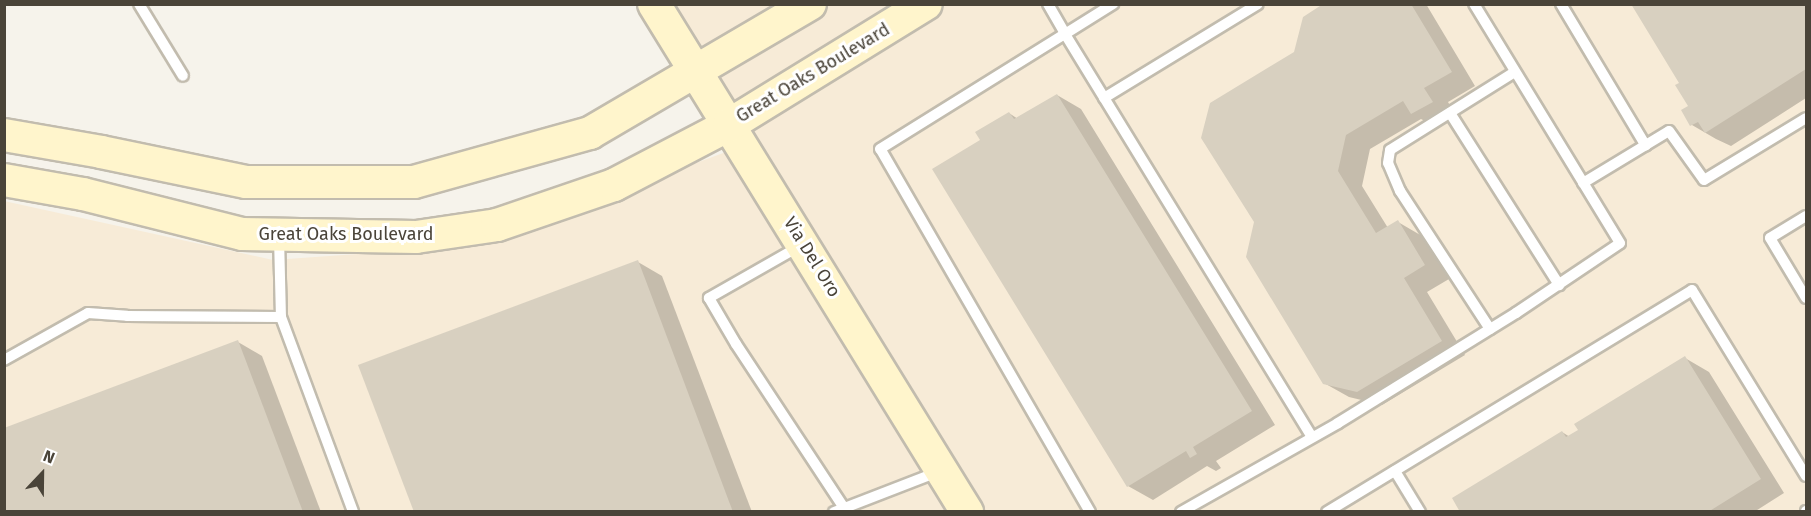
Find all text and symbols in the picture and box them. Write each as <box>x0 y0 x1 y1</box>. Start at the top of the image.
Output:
street label: Great Oaks Boulevard <box>732 19 894 127</box>
street label: Via Del Oro <box>779 213 845 301</box>
street label: Great Oaks Boulevard <box>258 223 434 245</box>
north arrow <box>12 444 72 504</box>
text: N <box>40 446 57 468</box>

